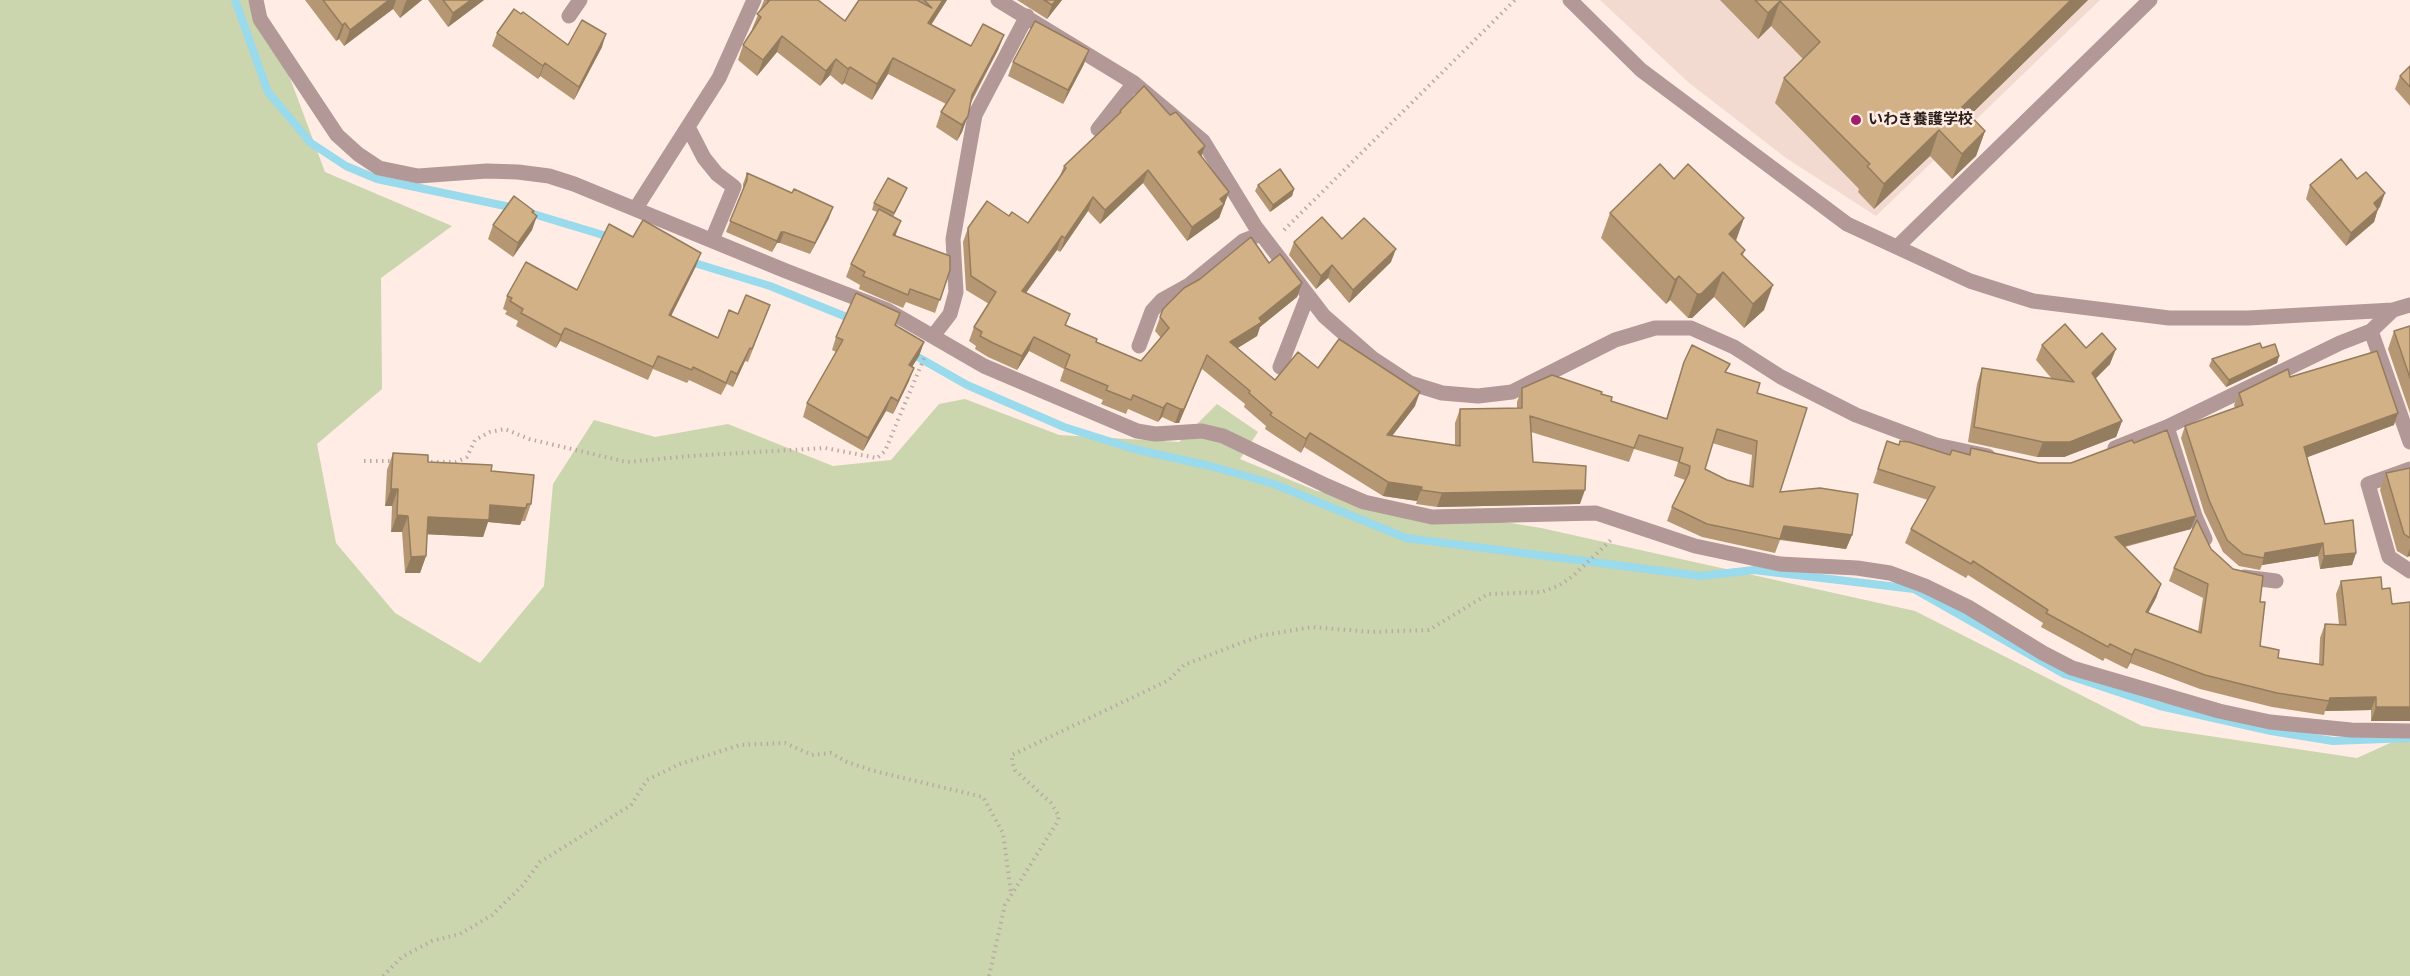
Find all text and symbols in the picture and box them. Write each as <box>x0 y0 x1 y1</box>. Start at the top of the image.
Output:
place label: いわき養護学校 <box>1868 111 1973 129</box>
marker: いわき養護学校 <box>1849 113 1863 127</box>

